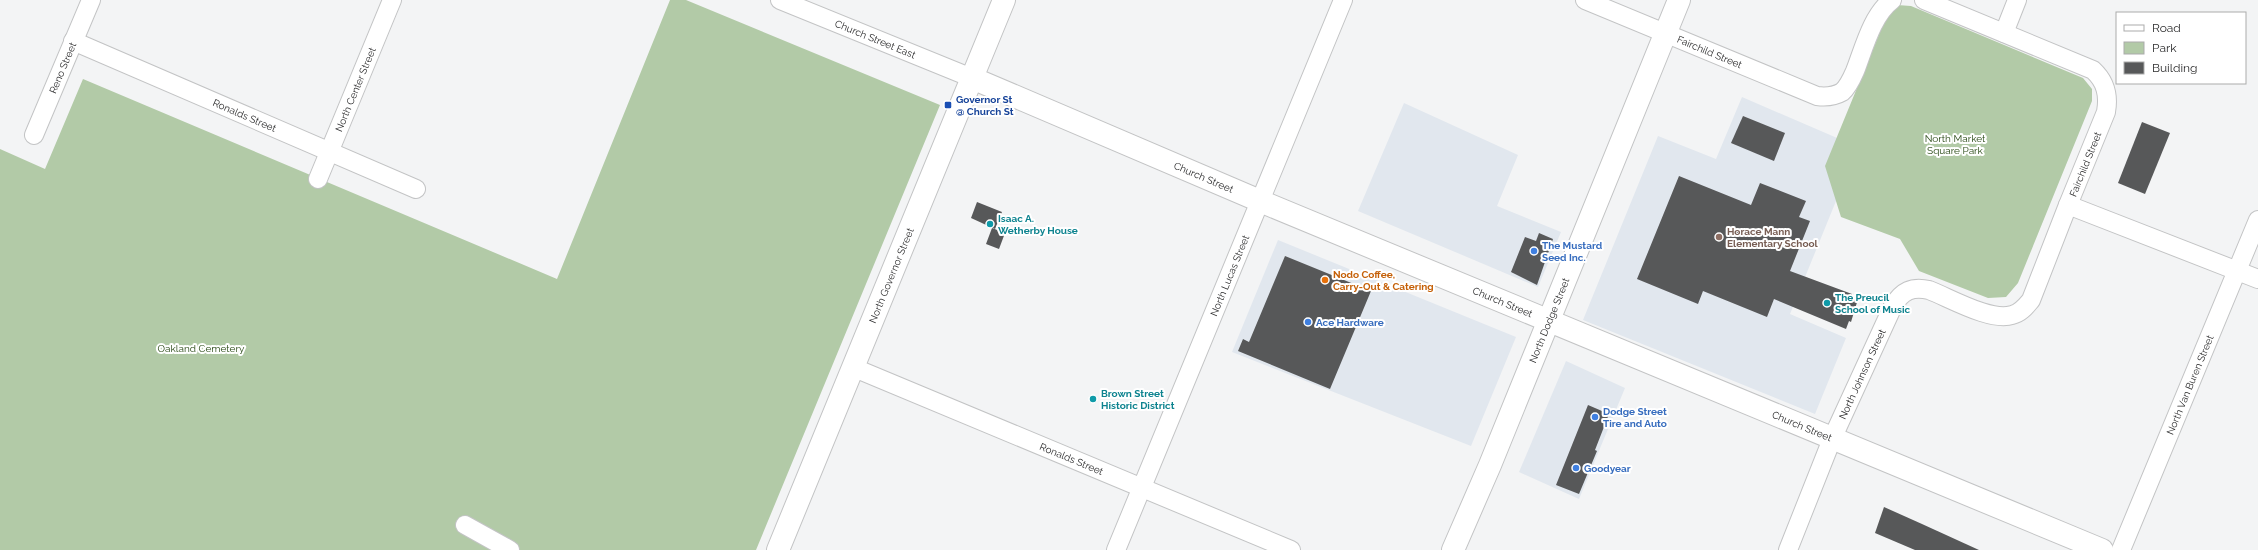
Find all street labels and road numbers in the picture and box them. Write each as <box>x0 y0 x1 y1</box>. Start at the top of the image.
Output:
street label: Church Street East <box>833 18 918 61</box>
street label: Fairchild Street <box>1676 34 1744 71</box>
street label: Reno Street <box>47 40 79 95</box>
street label: North Center Street <box>333 45 378 133</box>
street label: Ronalds Street <box>211 97 278 134</box>
street label: Fairchild Street <box>2067 130 2104 198</box>
street label: Church Street <box>1172 160 1236 195</box>
street label: North Governor Street <box>867 226 916 325</box>
street label: North Lucas Street <box>1208 233 1252 318</box>
street label: North Dodge Street <box>1527 276 1572 364</box>
street label: Church Street <box>1471 285 1535 320</box>
street label: North Johnson Street <box>1837 327 1888 421</box>
street label: North Van Buren Street <box>2165 333 2216 436</box>
street label: Church Street <box>1770 409 1834 444</box>
street label: Ronalds Street <box>1038 441 1105 477</box>

